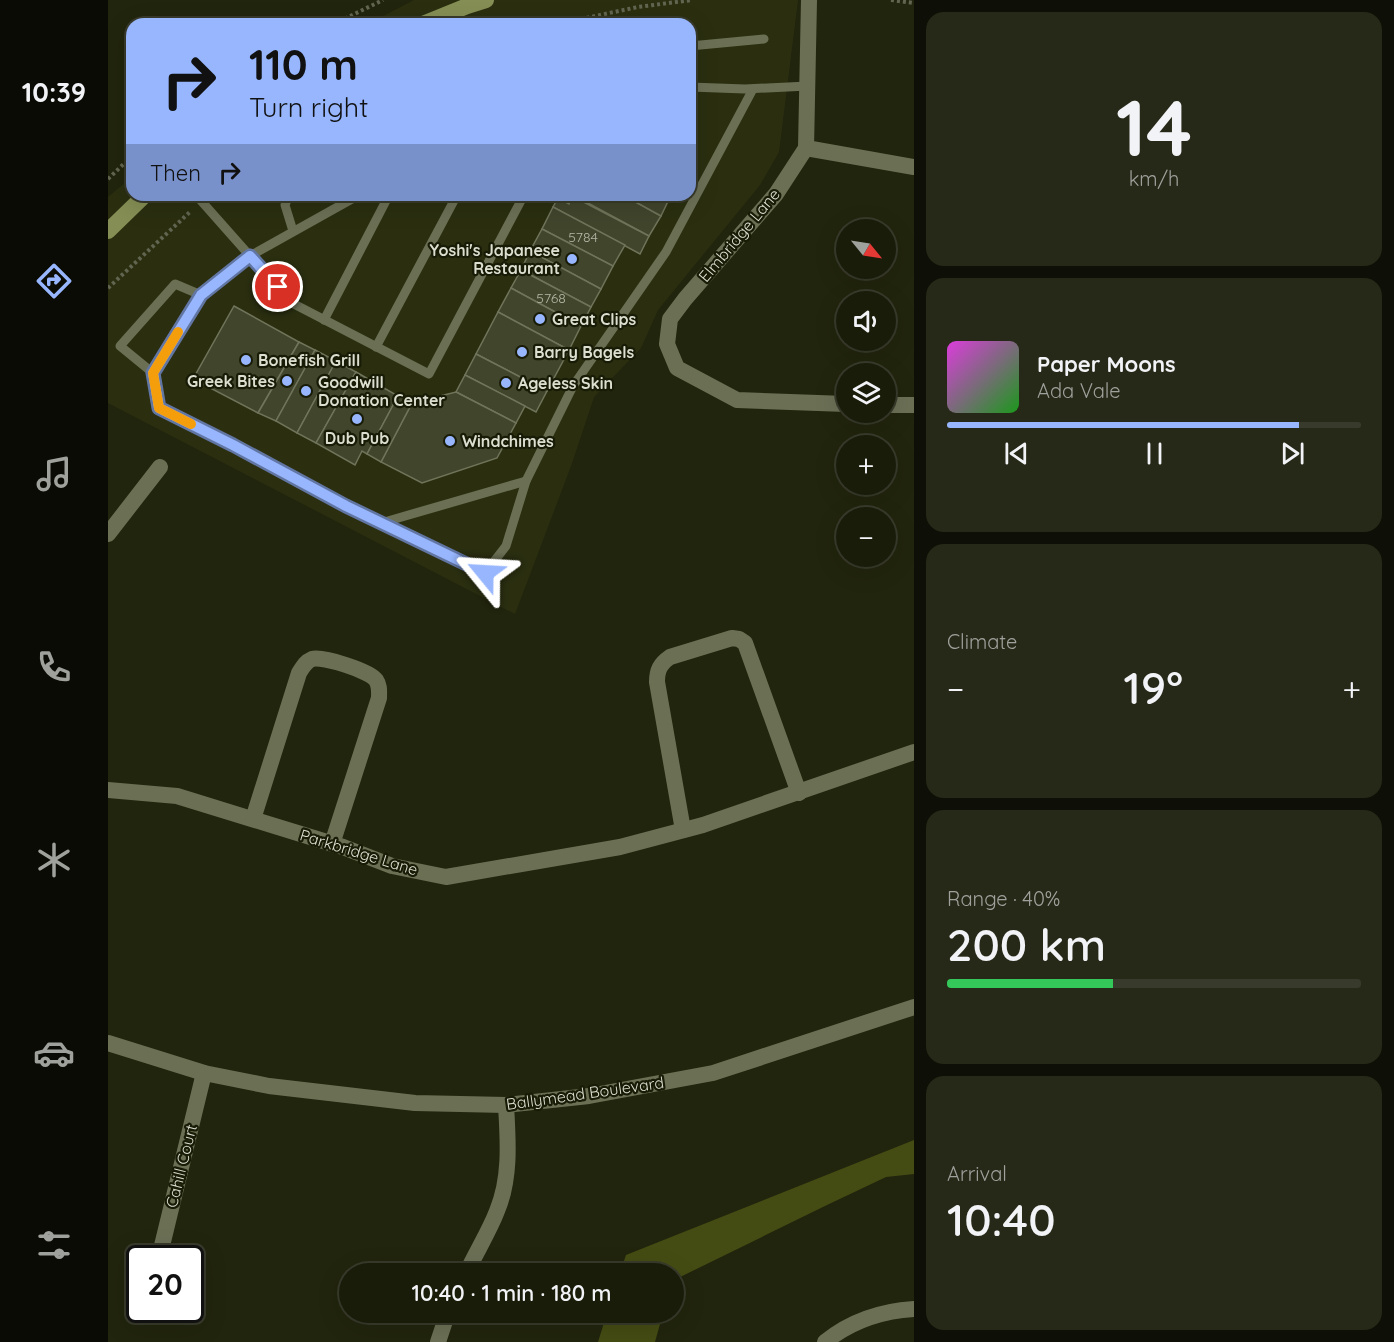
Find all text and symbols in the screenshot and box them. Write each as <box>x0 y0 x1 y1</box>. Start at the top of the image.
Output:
text: 110 m <box>249 38 358 91</box>
icon: right <box>150 42 228 120</box>
text: 10:39 <box>22 75 86 109</box>
text: 14 <box>1116 78 1192 176</box>
text: Turn right <box>249 90 368 124</box>
icon: right <box>213 156 246 189</box>
text: Then <box>150 159 201 187</box>
text: km/h <box>1129 166 1179 191</box>
street label: Elmbridge Lane <box>694 184 784 286</box>
north arrow <box>836 219 896 279</box>
map controls <box>836 219 896 567</box>
house number: 5784 <box>568 228 598 246</box>
place label: Yoshi's Japanese Restaurant <box>430 240 560 278</box>
marker: Yoshi's Japanese Restaurant <box>565 252 579 266</box>
icon: directions <box>33 260 75 302</box>
pin <box>252 261 303 312</box>
icon: arrive <box>261 270 294 303</box>
house number: 5768 <box>536 289 566 307</box>
button: sound <box>836 291 896 351</box>
place label: Great Clips <box>552 309 636 329</box>
marker: Great Clips <box>533 312 547 326</box>
place label: Barry Bagels <box>534 342 634 362</box>
marker: Barry Bagels <box>515 345 529 359</box>
place label: Bonefish Grill <box>258 350 360 370</box>
text: Paper Moons <box>1037 350 1176 378</box>
marker: Bonefish Grill <box>239 353 253 367</box>
button: layers <box>836 363 896 423</box>
place label: Greek Bites <box>187 371 275 391</box>
place label: Goodwill Donation Center <box>318 372 445 410</box>
place label: Ageless Skin <box>518 373 613 393</box>
marker: Greek Bites <box>280 374 294 388</box>
marker: Ageless Skin <box>499 376 513 390</box>
text: Ada Vale <box>1037 378 1121 403</box>
marker: Goodwill Donation Center <box>299 384 313 398</box>
marker: Dub Pub <box>350 412 364 426</box>
place label: Dub Pub <box>325 428 389 448</box>
place label: Windchimes <box>462 431 554 451</box>
marker: Windchimes <box>443 434 457 448</box>
button: + <box>836 435 896 495</box>
icon: previous <box>1000 437 1033 470</box>
icon: pause <box>1138 437 1171 470</box>
icon: next <box>1276 437 1309 470</box>
icon: music <box>33 453 75 495</box>
button: − <box>836 507 896 567</box>
position arrow <box>453 541 517 605</box>
text: Climate <box>947 629 1017 654</box>
icon: phone <box>33 646 75 688</box>
text: 19° <box>1124 659 1183 715</box>
text: − <box>947 668 964 709</box>
text: + <box>1342 668 1361 709</box>
street label: Parkbridge Lane <box>298 825 420 879</box>
icon: climate <box>33 839 75 881</box>
text: Range · 40% <box>947 886 1060 911</box>
text: 200 km <box>947 916 1106 972</box>
icon: car <box>33 1032 75 1074</box>
street label: Ballymead Boulevard <box>505 1072 665 1114</box>
street label: Cahill Court <box>161 1122 201 1210</box>
text: Arrival <box>947 1161 1007 1186</box>
text: 10:40 <box>947 1191 1056 1247</box>
icon: filters <box>33 1224 75 1266</box>
speed limit sign: 20 <box>126 1245 204 1323</box>
text: 10:40 · 1 min · 180 m <box>412 1279 611 1307</box>

